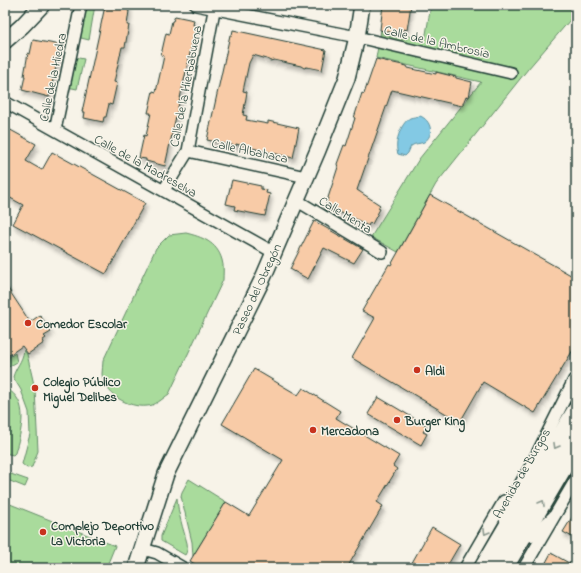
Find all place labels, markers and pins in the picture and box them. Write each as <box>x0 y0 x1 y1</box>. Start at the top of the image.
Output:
place label: Comedor Escolar <box>36 315 128 334</box>
marker: Comedor Escolar <box>23 318 33 328</box>
place label: Aldi <box>425 362 445 381</box>
marker: Aldi <box>412 365 422 375</box>
place label: Colegio Público Miguel Delibes <box>43 373 121 409</box>
marker: Colegio Público Miguel Delibes <box>30 383 40 393</box>
place label: Burger King <box>404 412 465 433</box>
marker: Burger King <box>392 415 402 425</box>
place label: Mercadona <box>321 422 379 441</box>
marker: Mercadona <box>308 425 318 435</box>
place label: Complejo Deportivo La Victoria <box>51 517 154 551</box>
marker: Complejo Deportivo La Victoria <box>38 527 48 537</box>

